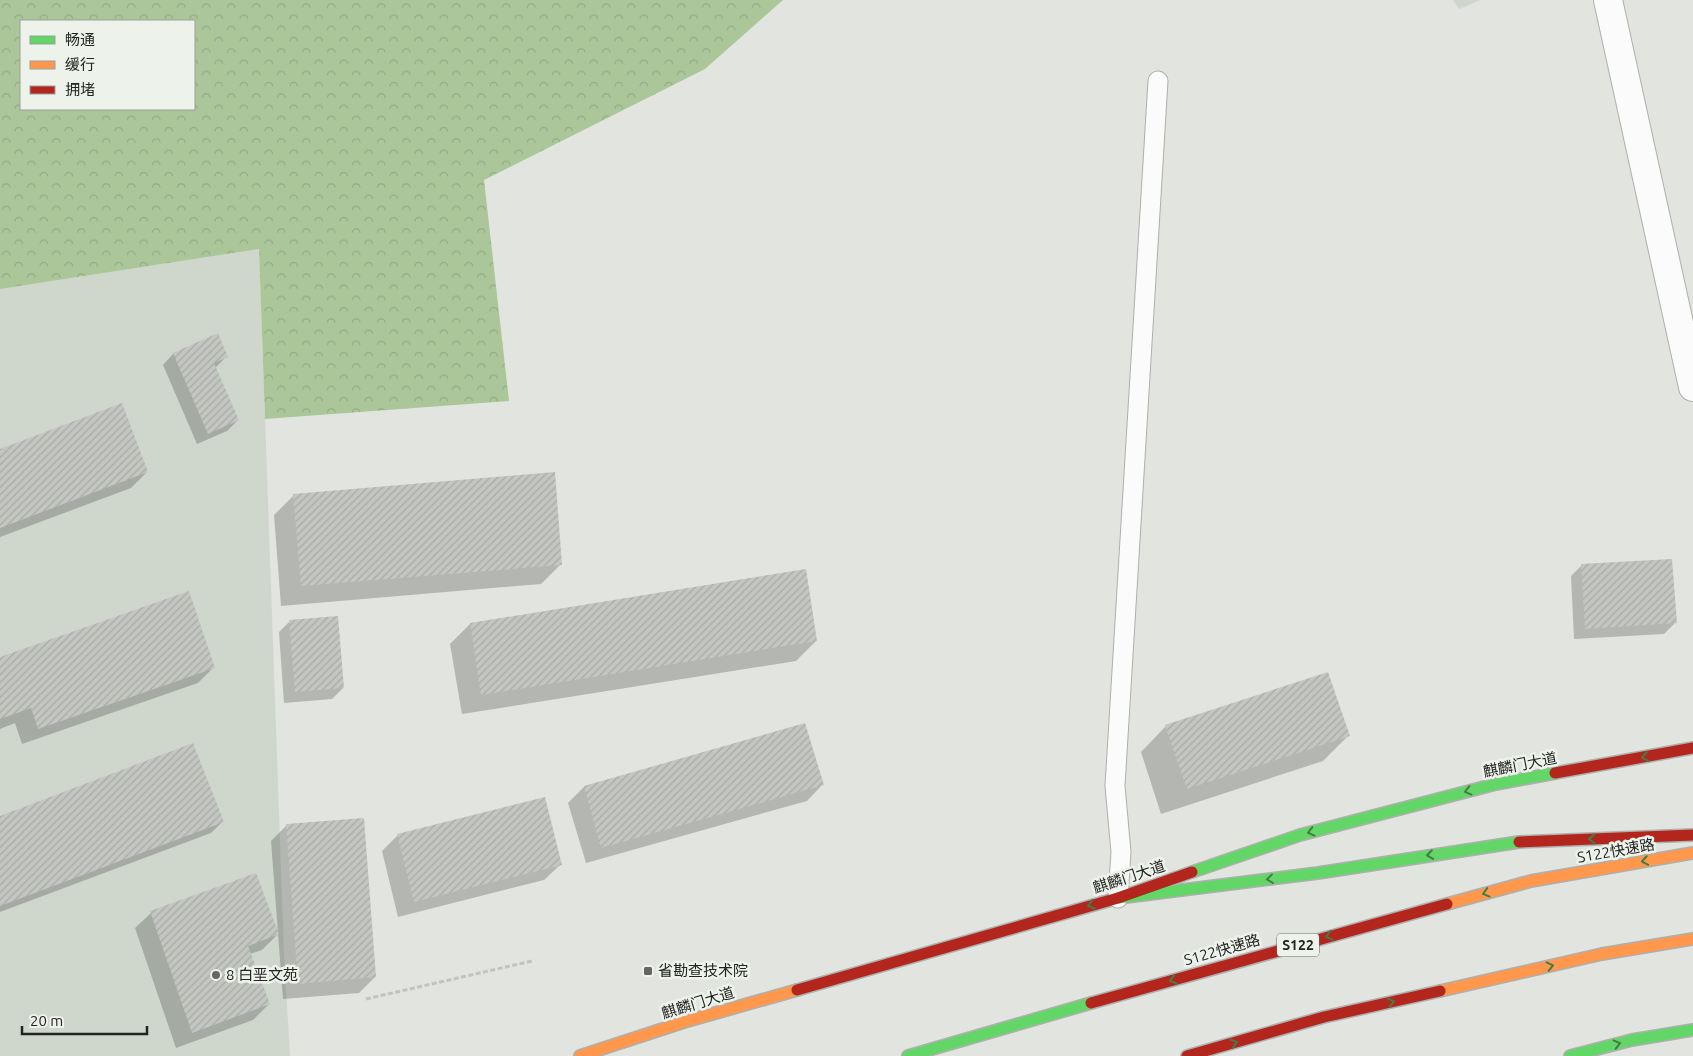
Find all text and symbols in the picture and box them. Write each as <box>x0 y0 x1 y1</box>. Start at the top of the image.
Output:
legend <box>20 20 195 110</box>
text: 畅通 <box>65 31 95 48</box>
text: 缓行 <box>65 56 95 73</box>
text: 拥堵 <box>65 81 95 98</box>
street label: 麒麟门大道 <box>1481 749 1558 780</box>
one-way arrow <box>1641 751 1649 761</box>
one-way arrow <box>1464 785 1473 796</box>
one-way arrow <box>1308 826 1316 836</box>
one-way arrow <box>1588 834 1596 845</box>
street label: S122快速路 <box>1576 835 1656 866</box>
one-way arrow <box>1426 850 1435 860</box>
one-way arrow <box>1641 856 1649 866</box>
street label: 麒麟门大道 <box>1091 857 1167 896</box>
one-way arrow <box>1265 873 1273 884</box>
one-way arrow <box>1482 888 1490 898</box>
one-way arrow <box>1087 900 1095 910</box>
street label: S122快速路 <box>1182 931 1262 968</box>
one-way arrow <box>1326 931 1334 941</box>
road number: S122 <box>1277 934 1319 956</box>
one-way arrow <box>1545 961 1554 972</box>
place label: 省勘查技术院 <box>658 962 748 979</box>
marker: 省勘查技术院 <box>642 965 654 977</box>
place label: 8 白垩文苑 <box>226 966 298 983</box>
marker: 8 白垩文苑 <box>210 969 222 981</box>
one-way arrow <box>1169 974 1177 984</box>
street label: 麒麟门大道 <box>659 983 736 1022</box>
one-way arrow <box>1387 997 1396 1008</box>
scale bar <box>22 1004 148 1036</box>
text: 20 m <box>30 1012 63 1029</box>
one-way arrow <box>1230 1038 1238 1048</box>
one-way arrow <box>1613 1039 1622 1050</box>

